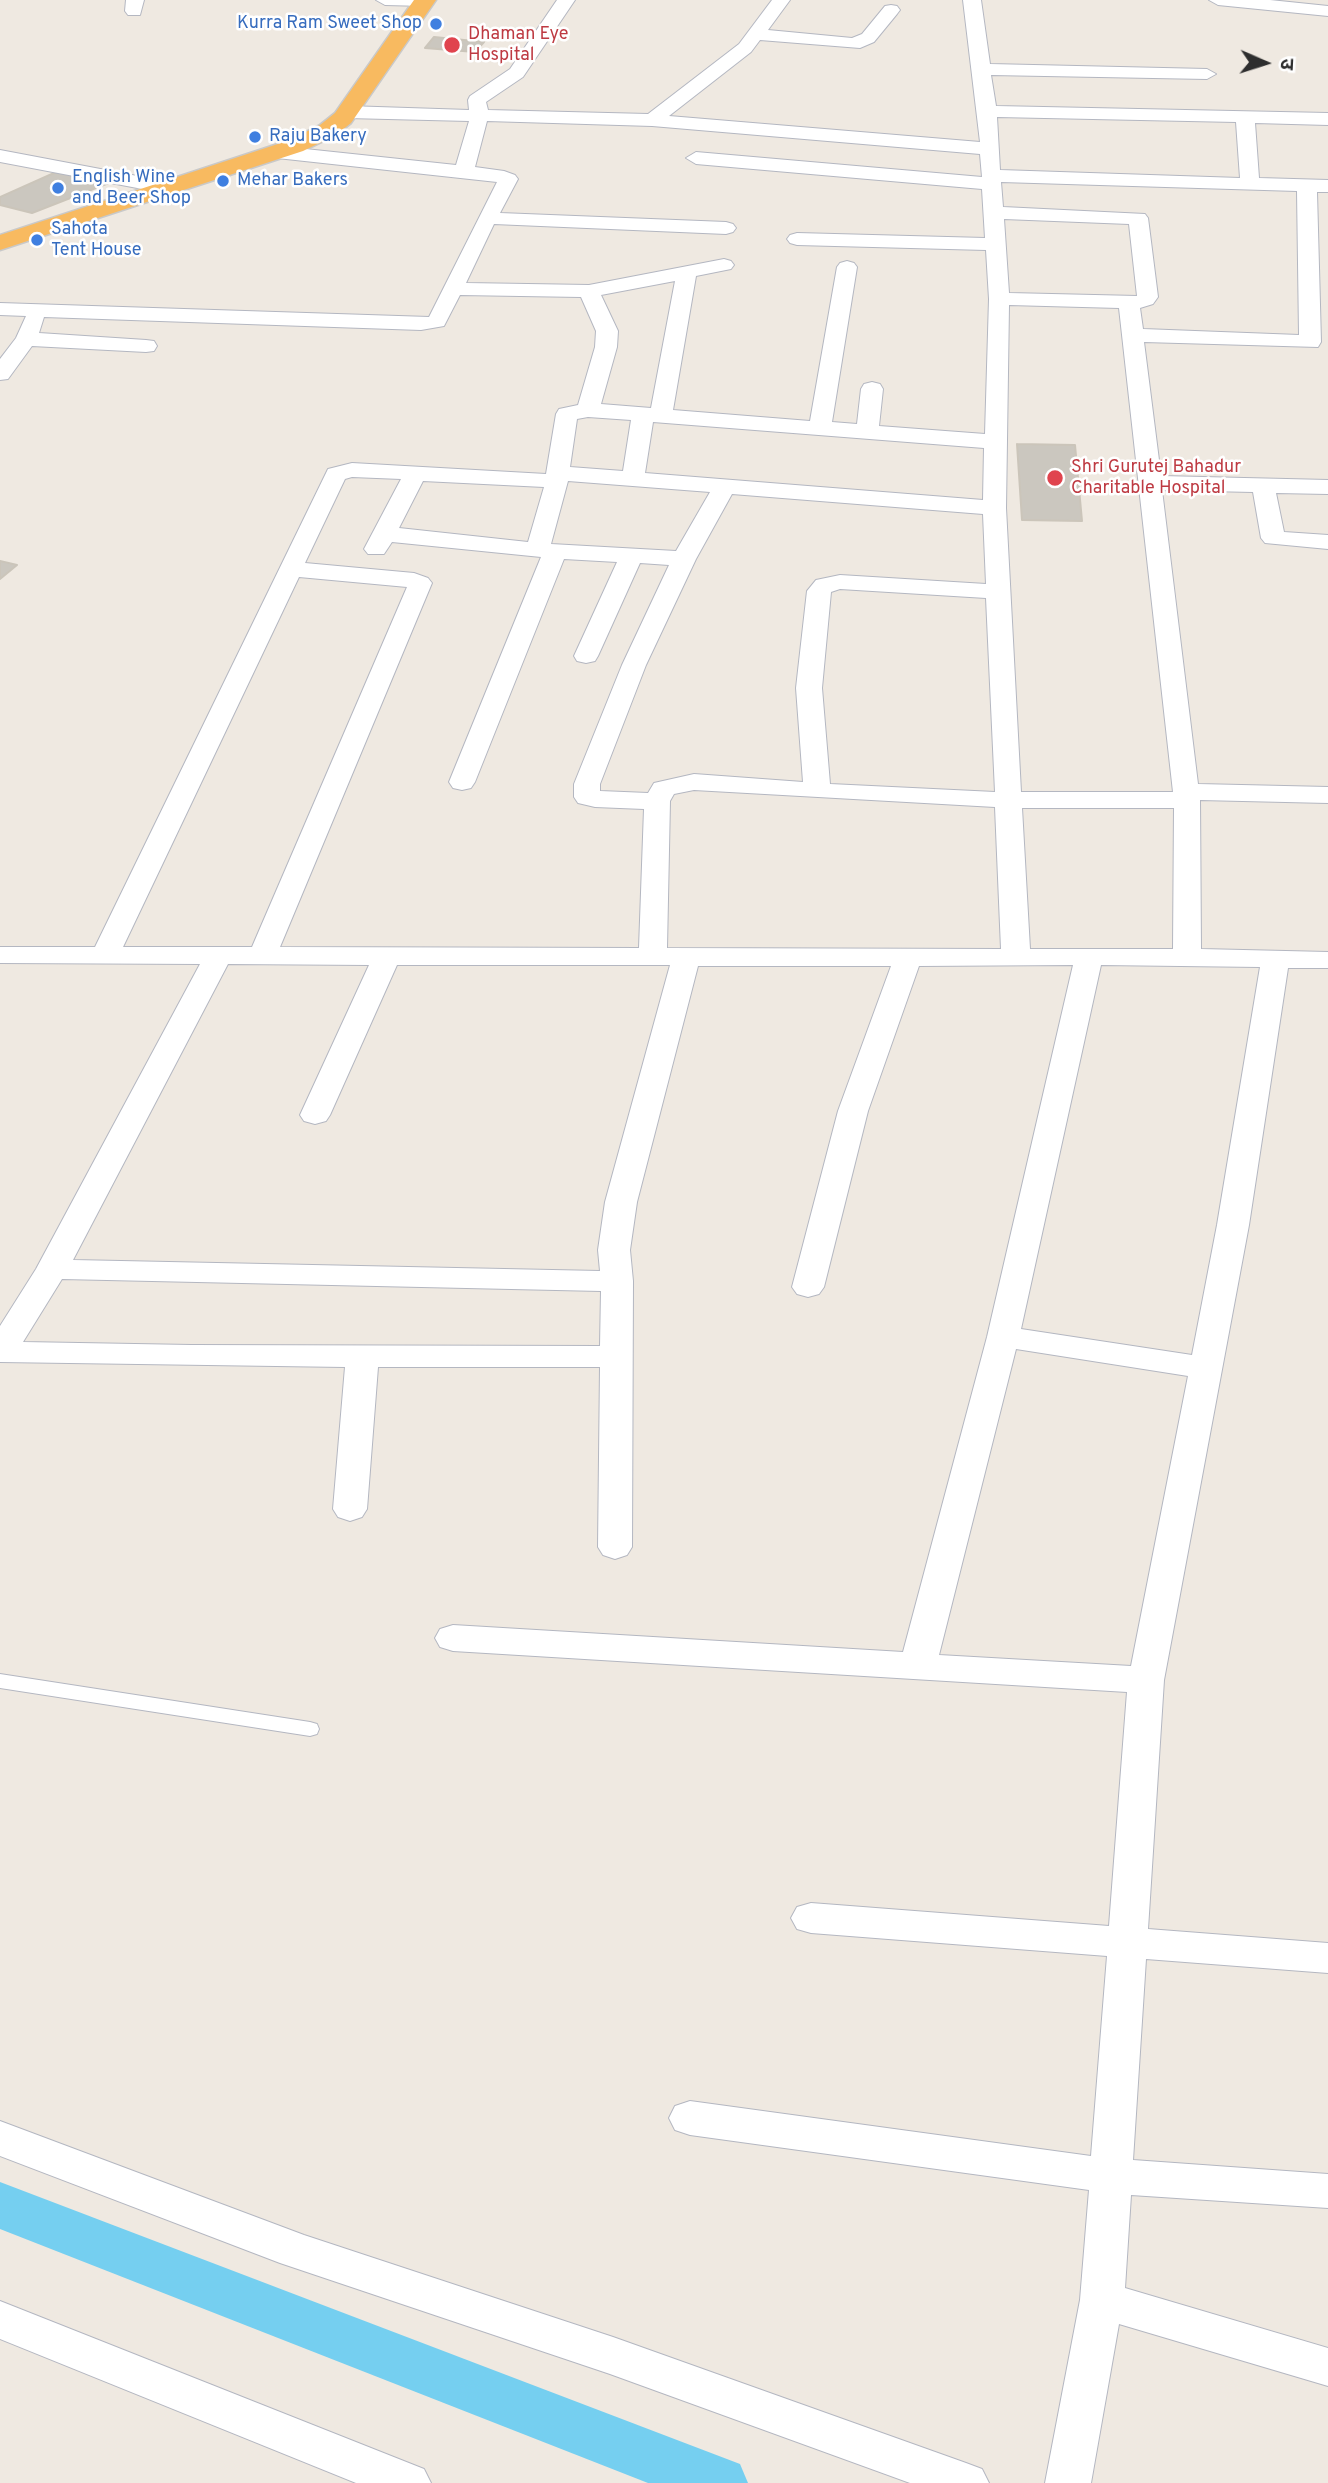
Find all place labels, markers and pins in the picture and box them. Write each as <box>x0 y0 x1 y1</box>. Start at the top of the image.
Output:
place label: Kurra Ram Sweet Shop <box>237 13 422 35</box>
marker: Kurra Ram Sweet Shop <box>428 16 444 32</box>
place label: Dhaman Eye Hospital <box>468 24 569 66</box>
marker: Dhaman Eye Hospital <box>442 35 462 55</box>
place label: Raju Bakery <box>269 126 367 148</box>
marker: Raju Bakery <box>247 129 263 145</box>
place label: English Wine and Beer Shop <box>72 167 191 210</box>
place label: Mehar Bakers <box>237 170 348 192</box>
marker: Mehar Bakers <box>215 173 231 189</box>
marker: English Wine and Beer Shop <box>50 180 66 196</box>
place label: Sahota Tent House <box>51 219 141 262</box>
marker: Sahota Tent House <box>29 232 45 248</box>
place label: Shri Gurutej Bahadur Charitable Hospital <box>1071 457 1241 500</box>
marker: Shri Gurutej Bahadur Charitable Hospital <box>1045 468 1065 488</box>

